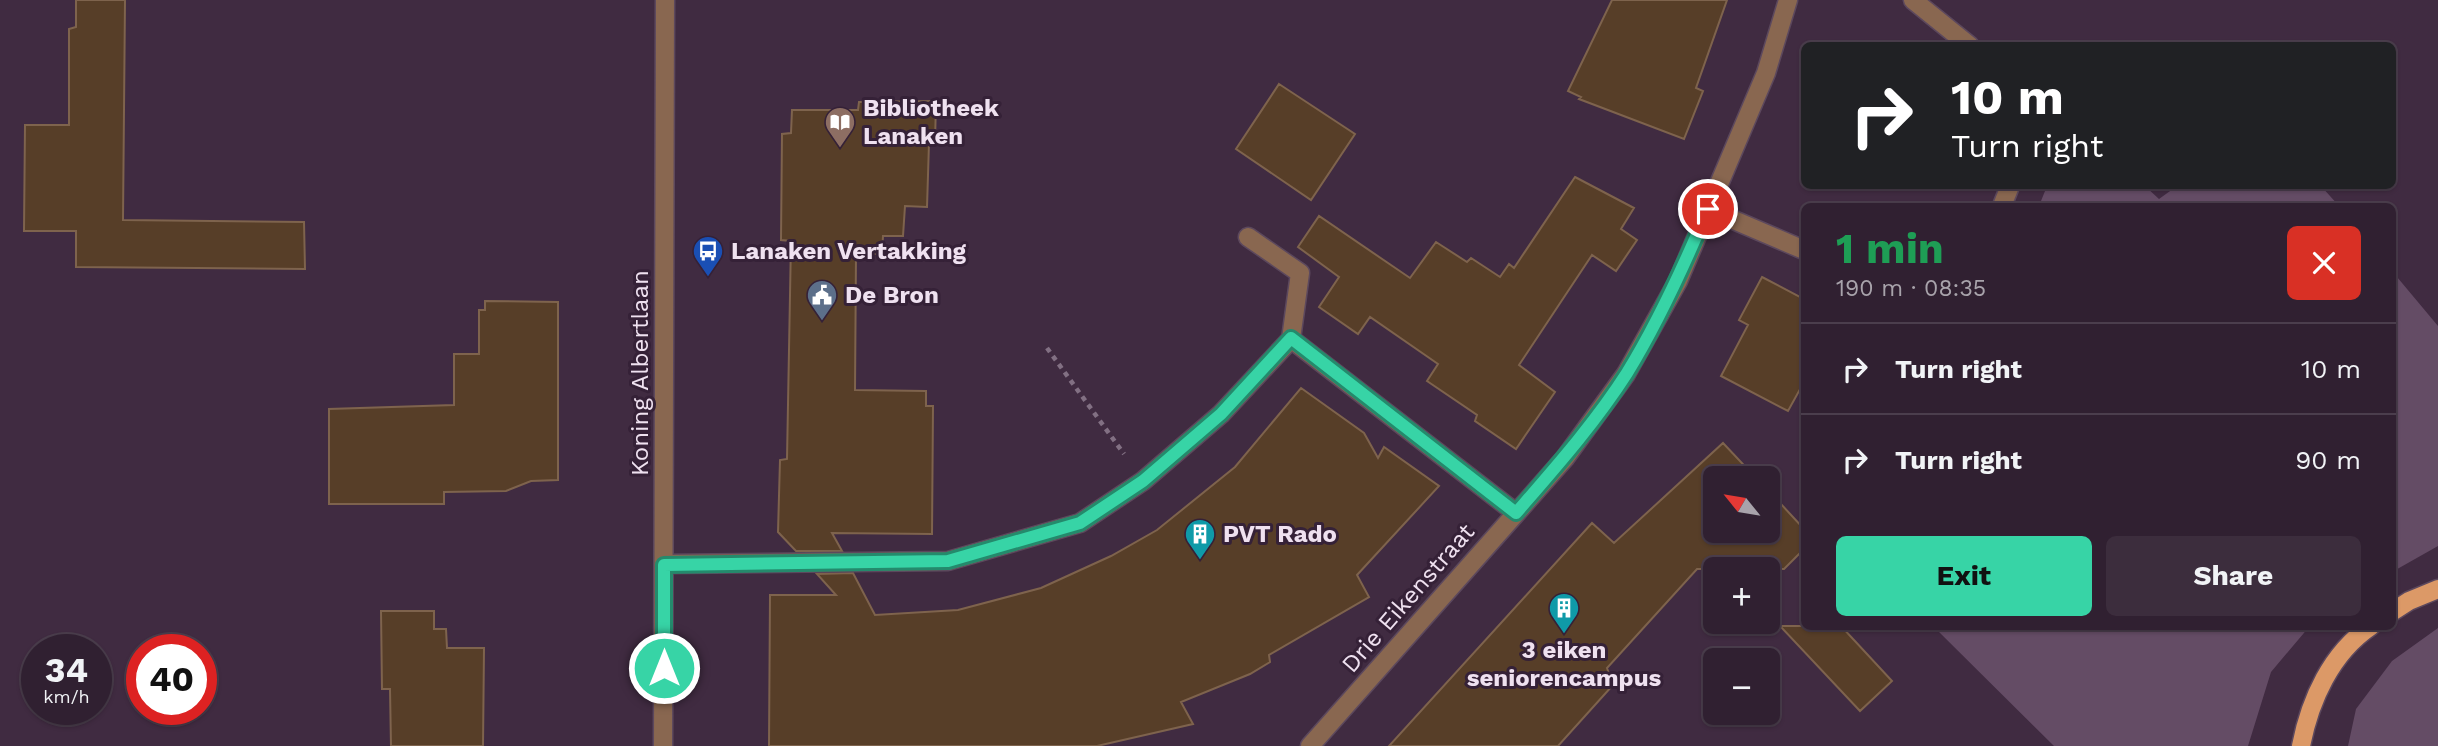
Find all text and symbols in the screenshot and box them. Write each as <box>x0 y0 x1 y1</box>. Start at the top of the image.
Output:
text: 10 m <box>1951 68 2064 126</box>
icon: right <box>1836 70 1927 161</box>
place label: Bibliotheek Lanaken <box>863 94 999 150</box>
library icon: Bibliotheek Lanaken <box>823 105 857 149</box>
text: Turn right <box>1951 127 2103 165</box>
pin <box>1678 179 1738 239</box>
icon: arrive <box>1689 190 1727 228</box>
text: 1 min <box>1836 224 1944 273</box>
button: close <box>2287 226 2361 300</box>
bus stop icon: Lanaken Vertakking <box>691 234 725 278</box>
place label: Lanaken Vertakking <box>731 237 967 265</box>
street label: Koning Albertlaan <box>626 270 654 476</box>
text: 190 m · 08:35 <box>1836 275 1986 302</box>
public building icon: De Bron <box>805 278 839 322</box>
place label: De Bron <box>845 281 939 309</box>
icon: right <box>1836 350 1874 388</box>
text: Turn right <box>1895 354 2022 384</box>
text: 10 m <box>2301 354 2361 384</box>
icon: right <box>1836 441 1874 479</box>
text: Turn right <box>1895 445 2022 475</box>
text: 90 m <box>2295 445 2361 475</box>
north arrow <box>1703 466 1780 542</box>
map controls <box>1703 466 1780 725</box>
building icon: PVT Rado <box>1183 517 1217 561</box>
street label: Drie Eikenstraat <box>1336 518 1480 678</box>
place label: PVT Rado <box>1223 520 1337 548</box>
button: Exit <box>1836 536 2092 616</box>
button: Share <box>2106 536 2361 616</box>
button: + <box>1703 557 1780 634</box>
building icon: 3 eiken seniorencampus <box>1547 591 1581 635</box>
position arrow <box>627 631 701 705</box>
speed limit sign: 40 <box>126 634 217 725</box>
place label: 3 eiken seniorencampus <box>1467 636 1661 692</box>
button: − <box>1703 648 1780 725</box>
text: 34 <box>45 649 88 691</box>
text: km/h <box>43 686 90 707</box>

